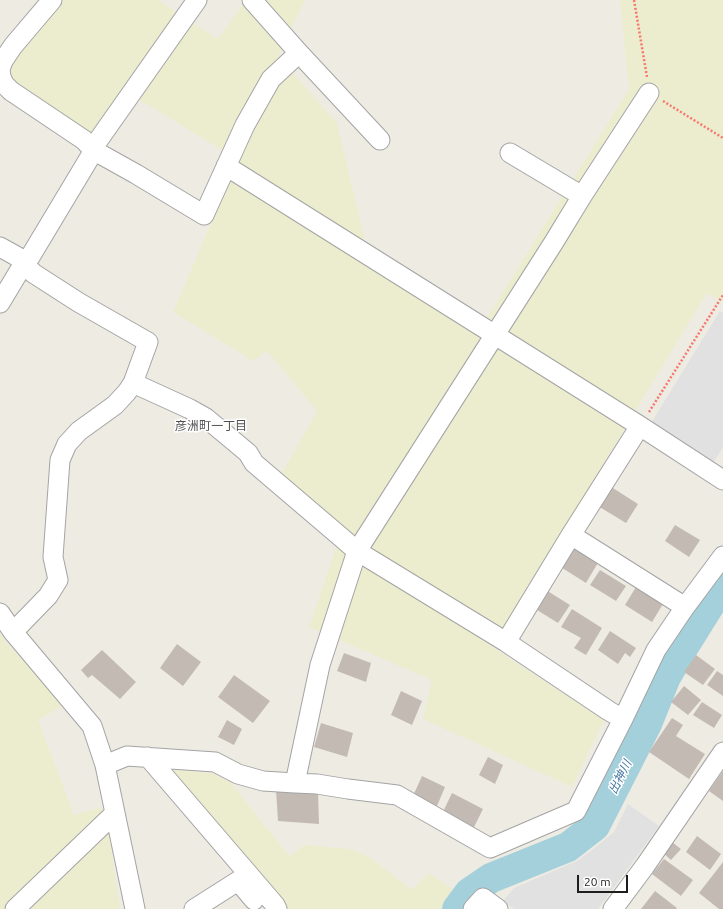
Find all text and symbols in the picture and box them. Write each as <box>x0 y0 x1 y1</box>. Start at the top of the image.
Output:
district label: 彦洲町一丁目 <box>175 419 247 433</box>
water label: 出神川 <box>605 758 635 796</box>
scale bar <box>579 867 630 893</box>
text: 20 m <box>584 875 611 888</box>

